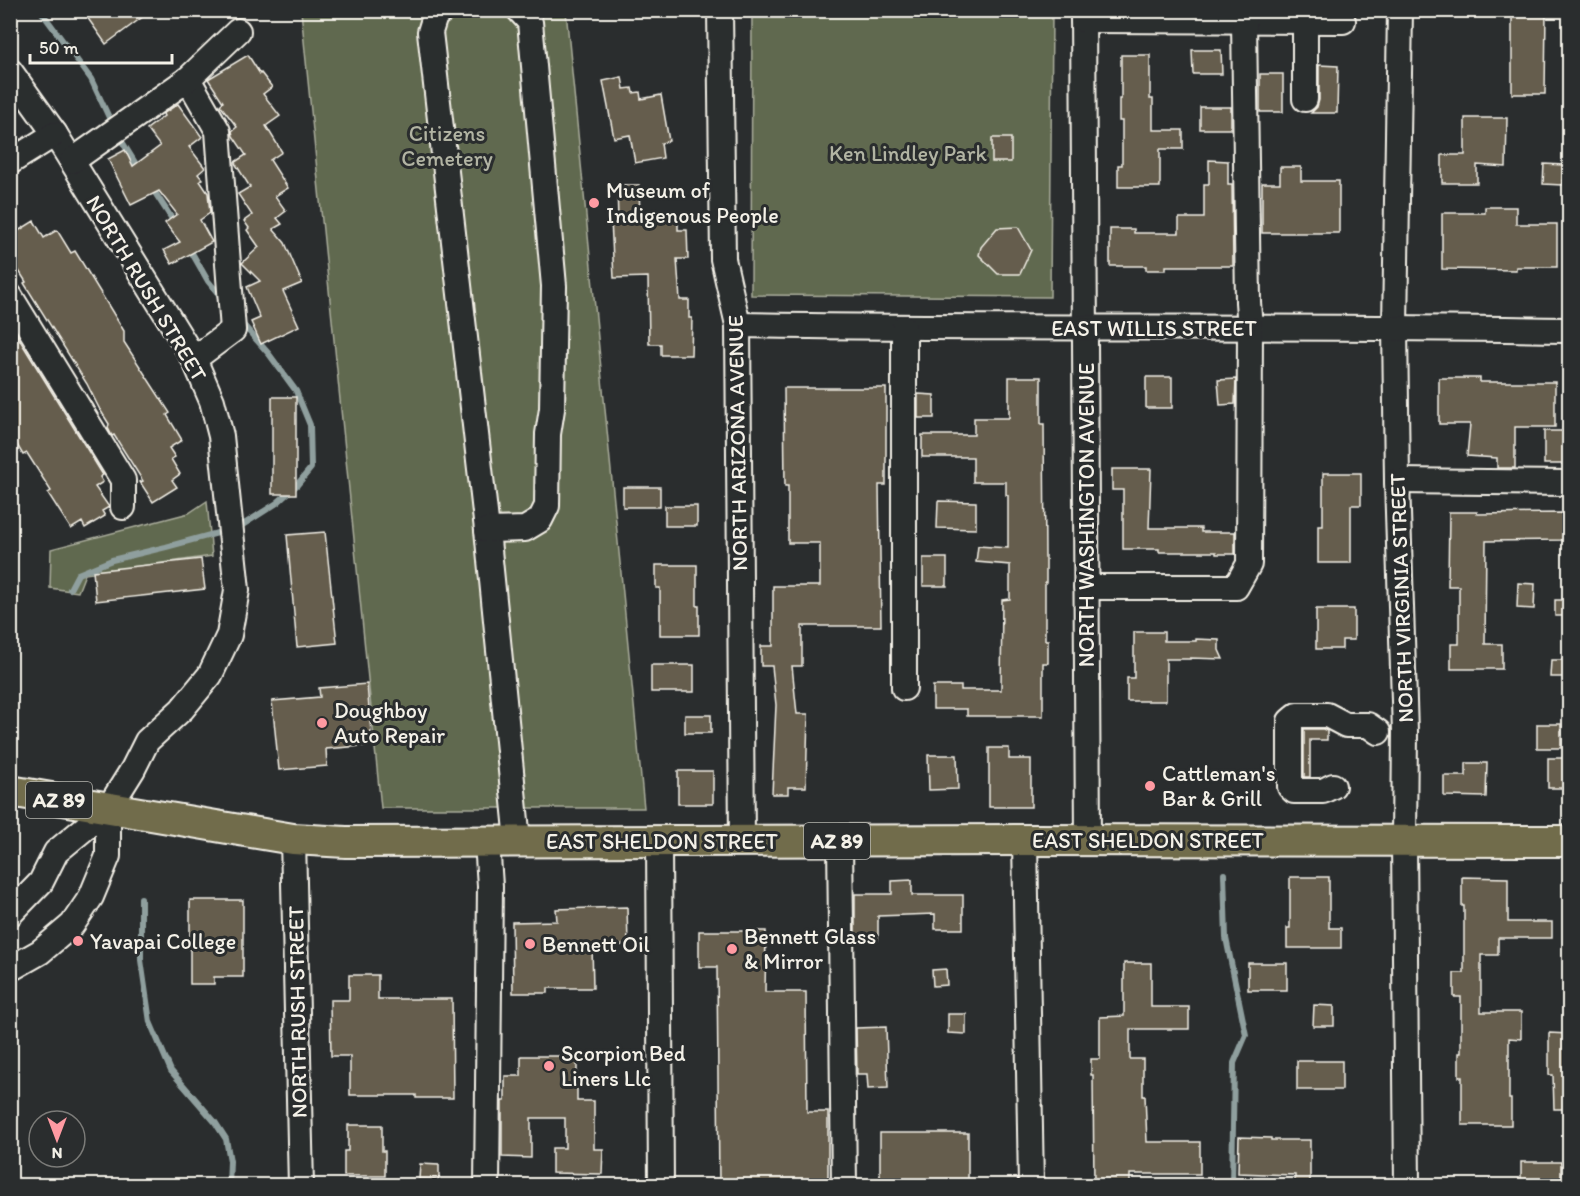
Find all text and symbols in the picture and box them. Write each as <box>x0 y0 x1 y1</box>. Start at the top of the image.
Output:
scale bar <box>30 27 172 65</box>
text: 50 m <box>39 37 79 59</box>
park label: Citizens Cemetery <box>401 120 493 172</box>
park label: Ken Lindley Park <box>829 140 988 167</box>
place label: Museum of Indigenous People <box>606 177 779 229</box>
street label: NORTH RUSH STREET <box>80 190 213 387</box>
marker: Museum of Indigenous People <box>587 196 601 210</box>
street label: NORTH ARIZONA AVENUE <box>722 315 753 571</box>
street label: EAST WILLIS STREET <box>1051 315 1258 342</box>
street label: NORTH WASHINGTON AVENUE <box>1073 363 1100 667</box>
street label: NORTH VIRGINIA STREET <box>1384 472 1419 723</box>
place label: Doughboy Auto Repair <box>334 697 445 749</box>
marker: Doughboy Auto Repair <box>315 716 329 730</box>
place label: Cattleman's Bar & Grill <box>1162 760 1275 812</box>
marker: Cattleman's Bar & Grill <box>1143 779 1157 793</box>
road number: AZ 89 <box>26 782 92 818</box>
road number: AZ 89 <box>804 823 870 859</box>
street label: EAST SHELDON STREET <box>1032 827 1265 854</box>
street label: EAST SHELDON STREET <box>546 828 779 855</box>
street label: NORTH RUSH STREET <box>282 905 313 1118</box>
place label: Bennett Glass & Mirror <box>744 923 876 975</box>
place label: Yavapai College <box>90 928 236 955</box>
place label: Bennett Oil <box>542 931 650 958</box>
marker: Yavapai College <box>71 934 85 948</box>
marker: Bennett Oil <box>523 937 537 951</box>
marker: Bennett Glass & Mirror <box>725 942 739 956</box>
place label: Scorpion Bed Liners Llc <box>561 1040 686 1092</box>
marker: Scorpion Bed Liners Llc <box>542 1059 556 1073</box>
north arrow <box>27 1109 87 1169</box>
text: N <box>52 1144 62 1163</box>

